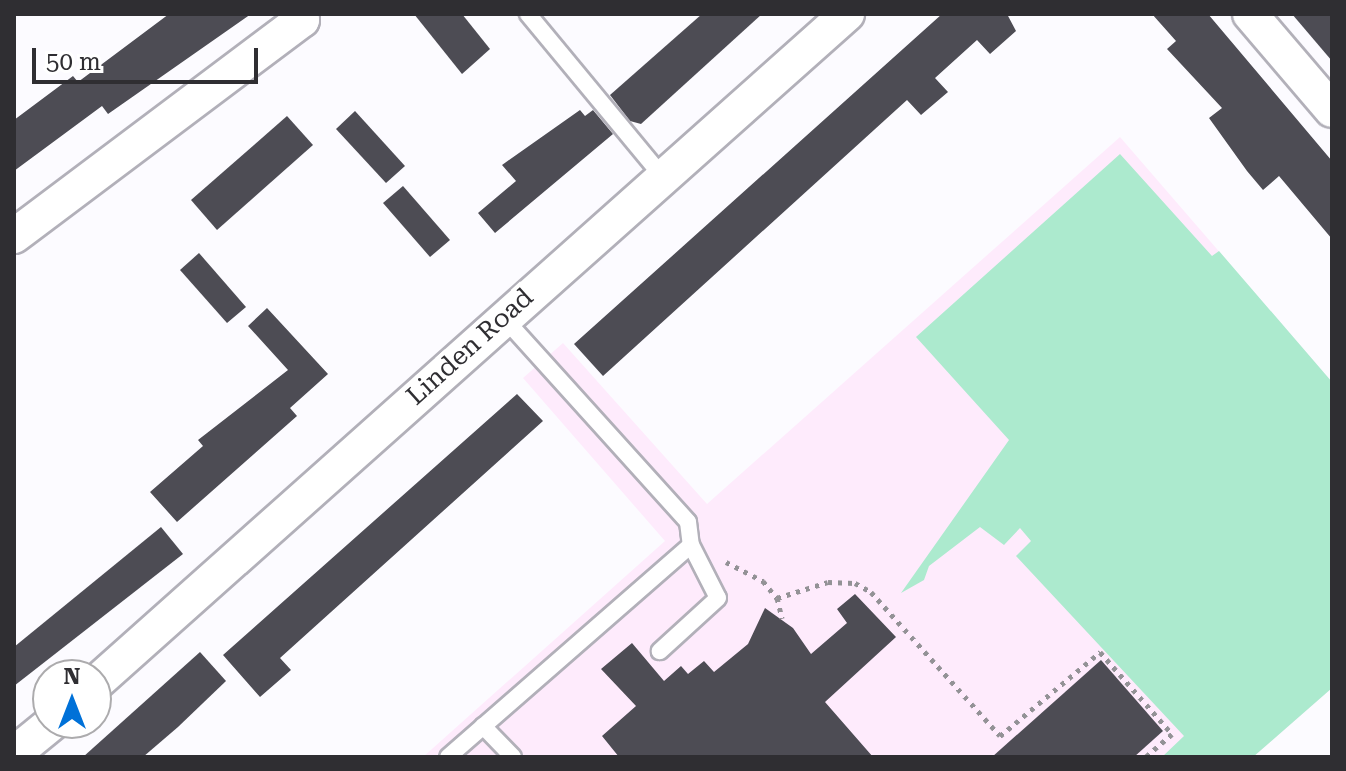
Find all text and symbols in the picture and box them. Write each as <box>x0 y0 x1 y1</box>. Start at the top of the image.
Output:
scale bar <box>36 32 262 82</box>
text: 50 m <box>46 48 101 76</box>
street label: Linden Road <box>400 282 540 412</box>
north arrow <box>32 659 112 739</box>
text: N <box>64 664 80 689</box>

